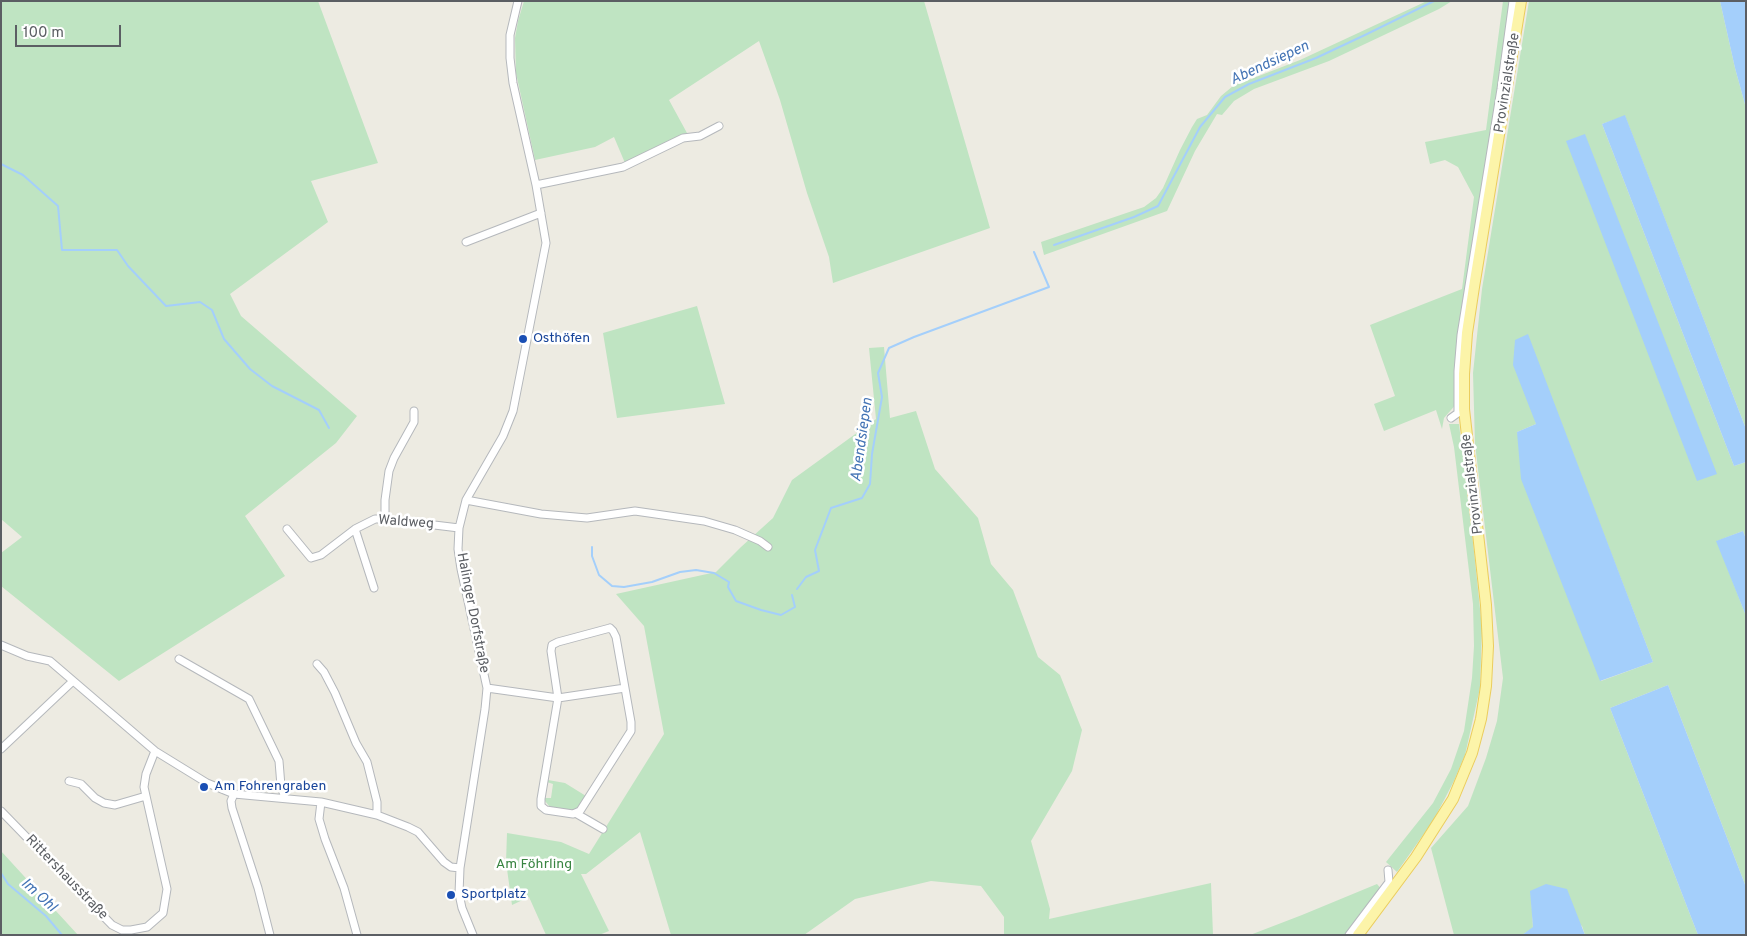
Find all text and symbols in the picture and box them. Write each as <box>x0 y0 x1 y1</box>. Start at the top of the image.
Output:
scale bar <box>18 15 124 47</box>
text: 100 m <box>23 24 64 43</box>
street label: Provinzialstraße <box>1492 32 1524 134</box>
water label: Abendsiepen <box>1228 38 1312 90</box>
place label: Osthöfen <box>533 331 590 347</box>
marker: Osthöfen <box>517 333 529 345</box>
water label: Abendsiepen <box>848 397 878 483</box>
street label: Provinzialstraße <box>1459 433 1487 535</box>
street label: Waldweg <box>378 513 434 533</box>
street label: Halinger Dorfstraße <box>452 551 492 675</box>
place label: Am Fohrengraben <box>214 779 326 795</box>
marker: Am Fohrengraben <box>198 781 210 793</box>
street label: Rittershausstraße <box>21 832 111 924</box>
park label: Am Föhrling <box>496 857 572 873</box>
water label: Im Ohl <box>16 875 60 917</box>
place label: Sportplatz <box>461 887 527 903</box>
marker: Sportplatz <box>445 889 457 901</box>

